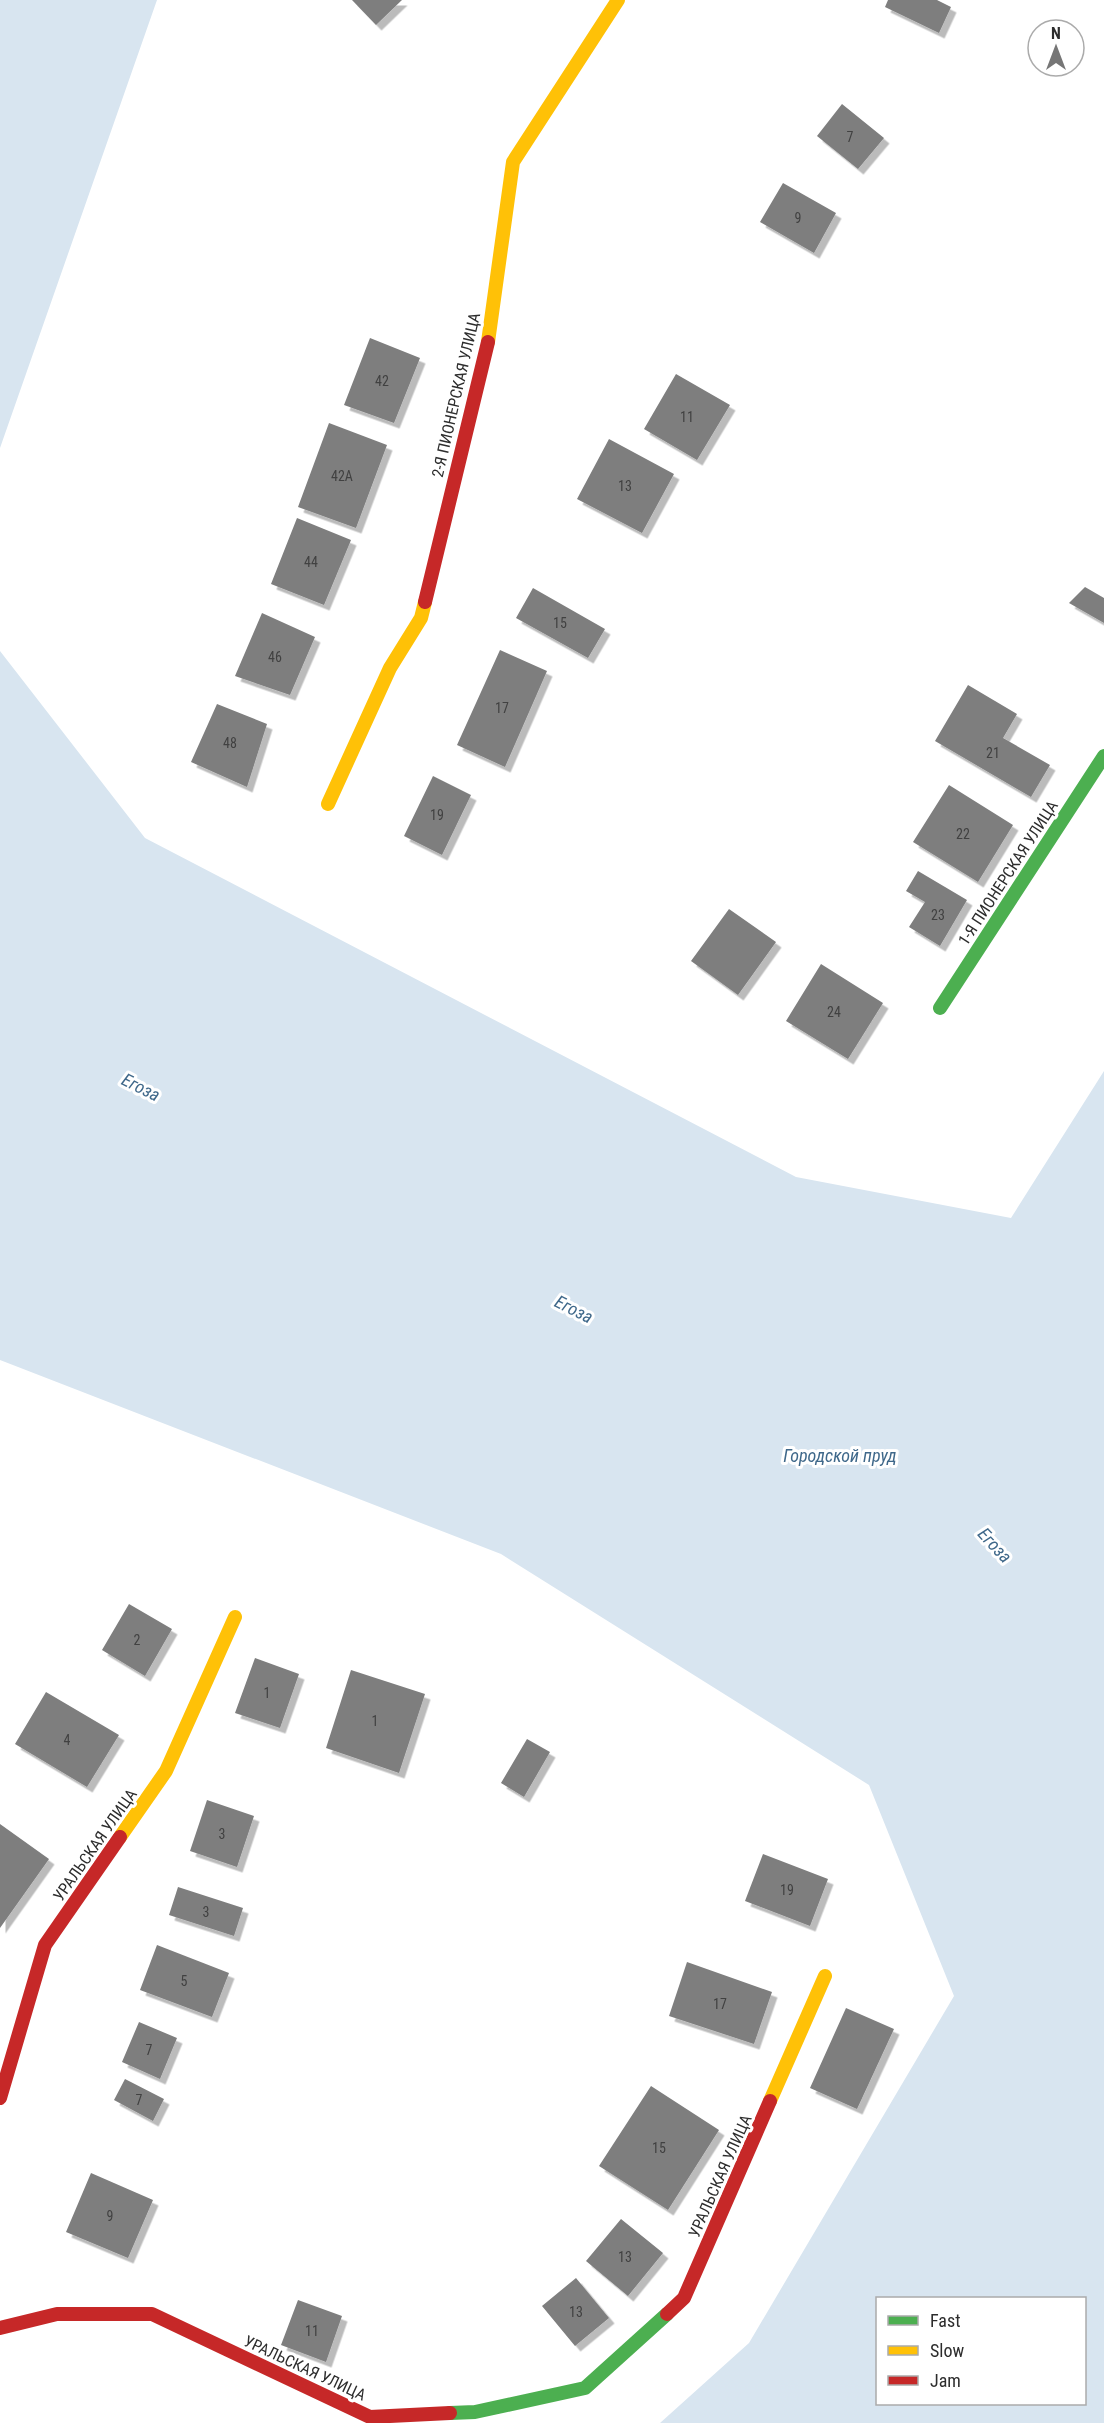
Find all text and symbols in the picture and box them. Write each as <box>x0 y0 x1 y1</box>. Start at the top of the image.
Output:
north arrow <box>1026 18 1086 78</box>
text: N <box>1051 24 1061 43</box>
house number: 7 <box>847 129 854 145</box>
house number: 9 <box>795 210 801 226</box>
street label: 2-Я ПИОНЕРСКАЯ УЛИЦА <box>428 311 484 479</box>
house number: 42 <box>375 373 389 389</box>
house number: 11 <box>680 409 694 425</box>
house number: 42А <box>331 468 353 484</box>
house number: 13 <box>618 478 632 494</box>
house number: 44 <box>304 554 318 570</box>
house number: 15 <box>553 615 567 631</box>
house number: 46 <box>268 649 282 665</box>
house number: 17 <box>495 700 509 716</box>
house number: 48 <box>223 735 237 751</box>
house number: 21 <box>986 745 1000 761</box>
street label: 1-Я ПИОНЕРСКАЯ УЛИЦА <box>954 797 1062 949</box>
house number: 19 <box>430 807 444 823</box>
house number: 22 <box>956 826 970 842</box>
house number: 23 <box>931 907 945 923</box>
house number: 24 <box>827 1004 841 1020</box>
water label: Егоза <box>118 1069 164 1105</box>
water label: Егоза <box>551 1291 597 1327</box>
water label: Городской пруд <box>783 1445 897 1466</box>
water label: Егоза <box>974 1523 1016 1567</box>
house number: 2 <box>134 1632 141 1648</box>
house number: 1 <box>264 1685 270 1701</box>
house number: 1 <box>372 1713 378 1729</box>
house number: 4 <box>64 1732 71 1748</box>
street label: УРАЛЬСКАЯ УЛИЦА <box>49 1785 141 1905</box>
house number: 3 <box>219 1826 225 1842</box>
house number: 19 <box>780 1882 794 1898</box>
house number: 3 <box>203 1904 209 1920</box>
house number: 5 <box>181 1973 188 1989</box>
house number: 17 <box>713 1996 727 2012</box>
house number: 7 <box>146 2042 153 2058</box>
house number: 7 <box>136 2092 143 2108</box>
street label: УРАЛЬСКАЯ УЛИЦА <box>684 2112 756 2240</box>
house number: 15 <box>652 2140 666 2156</box>
house number: 9 <box>107 2208 113 2224</box>
house number: 13 <box>618 2249 632 2265</box>
legend <box>876 2297 1086 2405</box>
house number: 13 <box>569 2304 583 2320</box>
text: Fast <box>930 2310 961 2331</box>
house number: 11 <box>305 2323 319 2339</box>
street label: УРАЛЬСКАЯ УЛИЦА <box>241 2331 369 2405</box>
text: Slow <box>930 2340 965 2361</box>
text: Jam <box>930 2370 961 2391</box>

